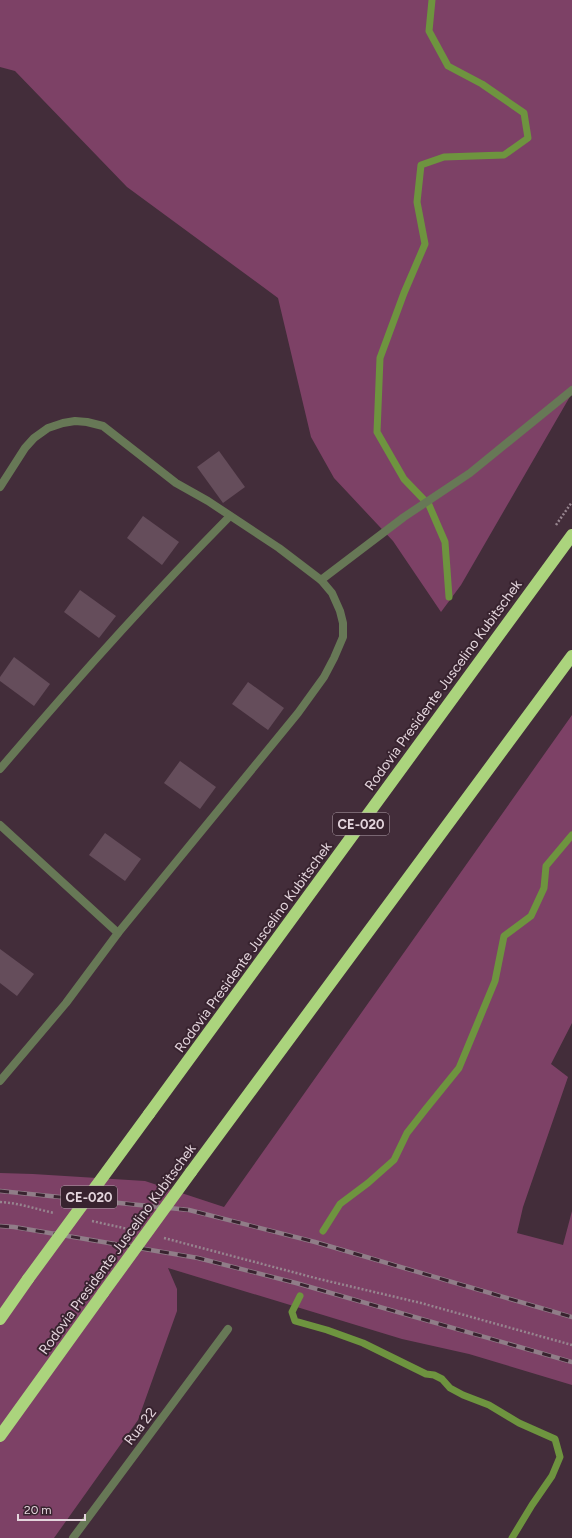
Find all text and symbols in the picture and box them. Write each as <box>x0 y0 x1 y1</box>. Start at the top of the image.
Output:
street label: Rodovia Presidente Juscelino Kubitschek <box>361 576 526 794</box>
road number: CE-020 <box>333 813 389 835</box>
street label: Rodovia Presidente Juscelino Kubitschek <box>171 838 336 1056</box>
street label: Rodovia Presidente Juscelino Kubitschek <box>35 1140 200 1358</box>
road number: CE-020 <box>61 1186 117 1208</box>
street label: Rua 22 <box>121 1404 160 1449</box>
scale bar <box>18 1496 85 1522</box>
text: 20 m <box>24 1503 52 1517</box>

